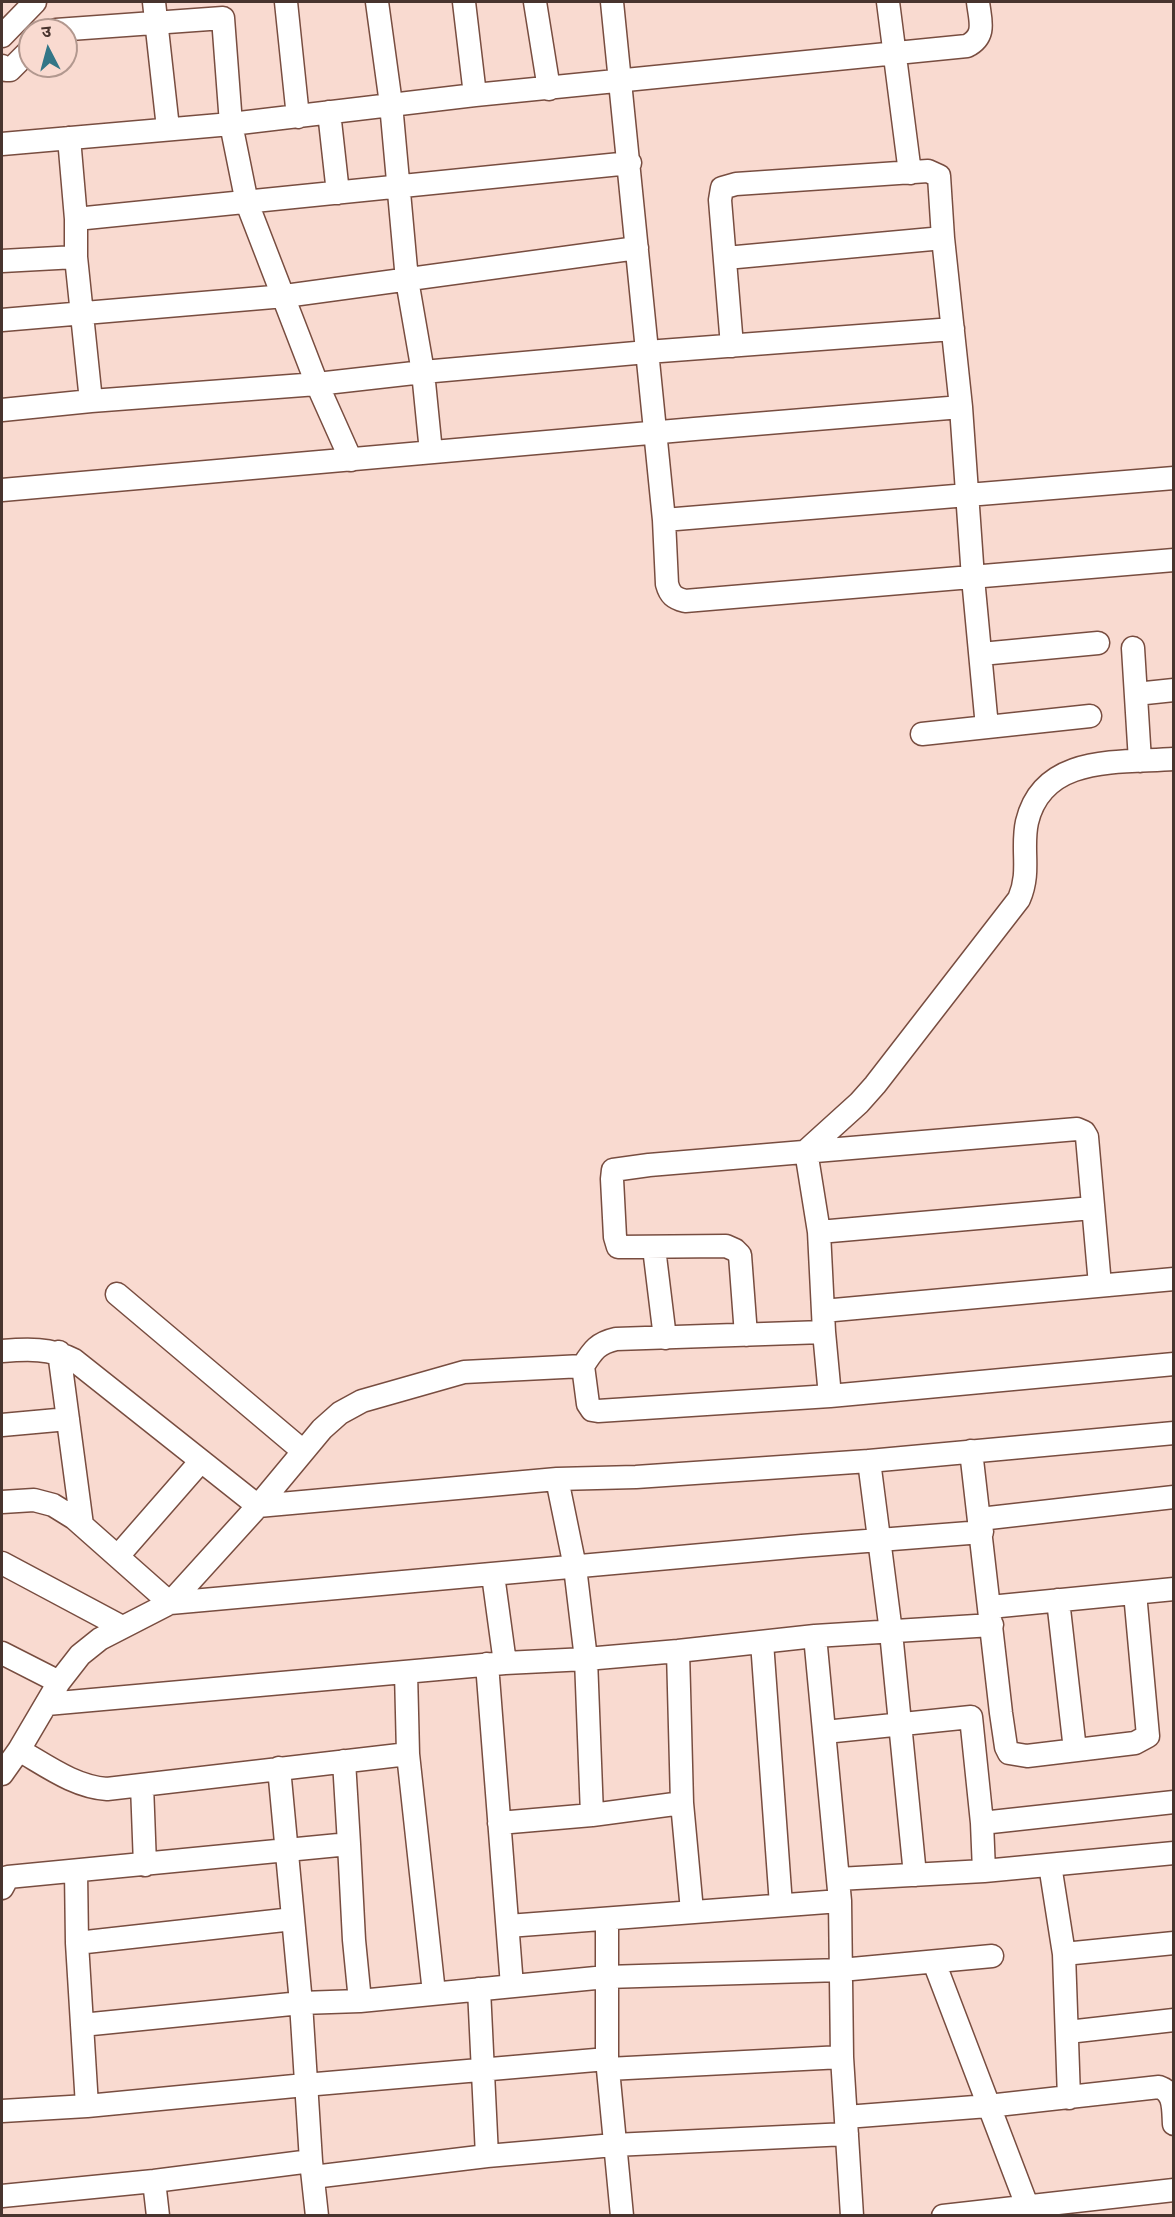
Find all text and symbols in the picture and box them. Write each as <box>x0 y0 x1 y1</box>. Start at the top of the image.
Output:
north arrow <box>18 18 78 78</box>
text: उ <box>41 21 52 43</box>

